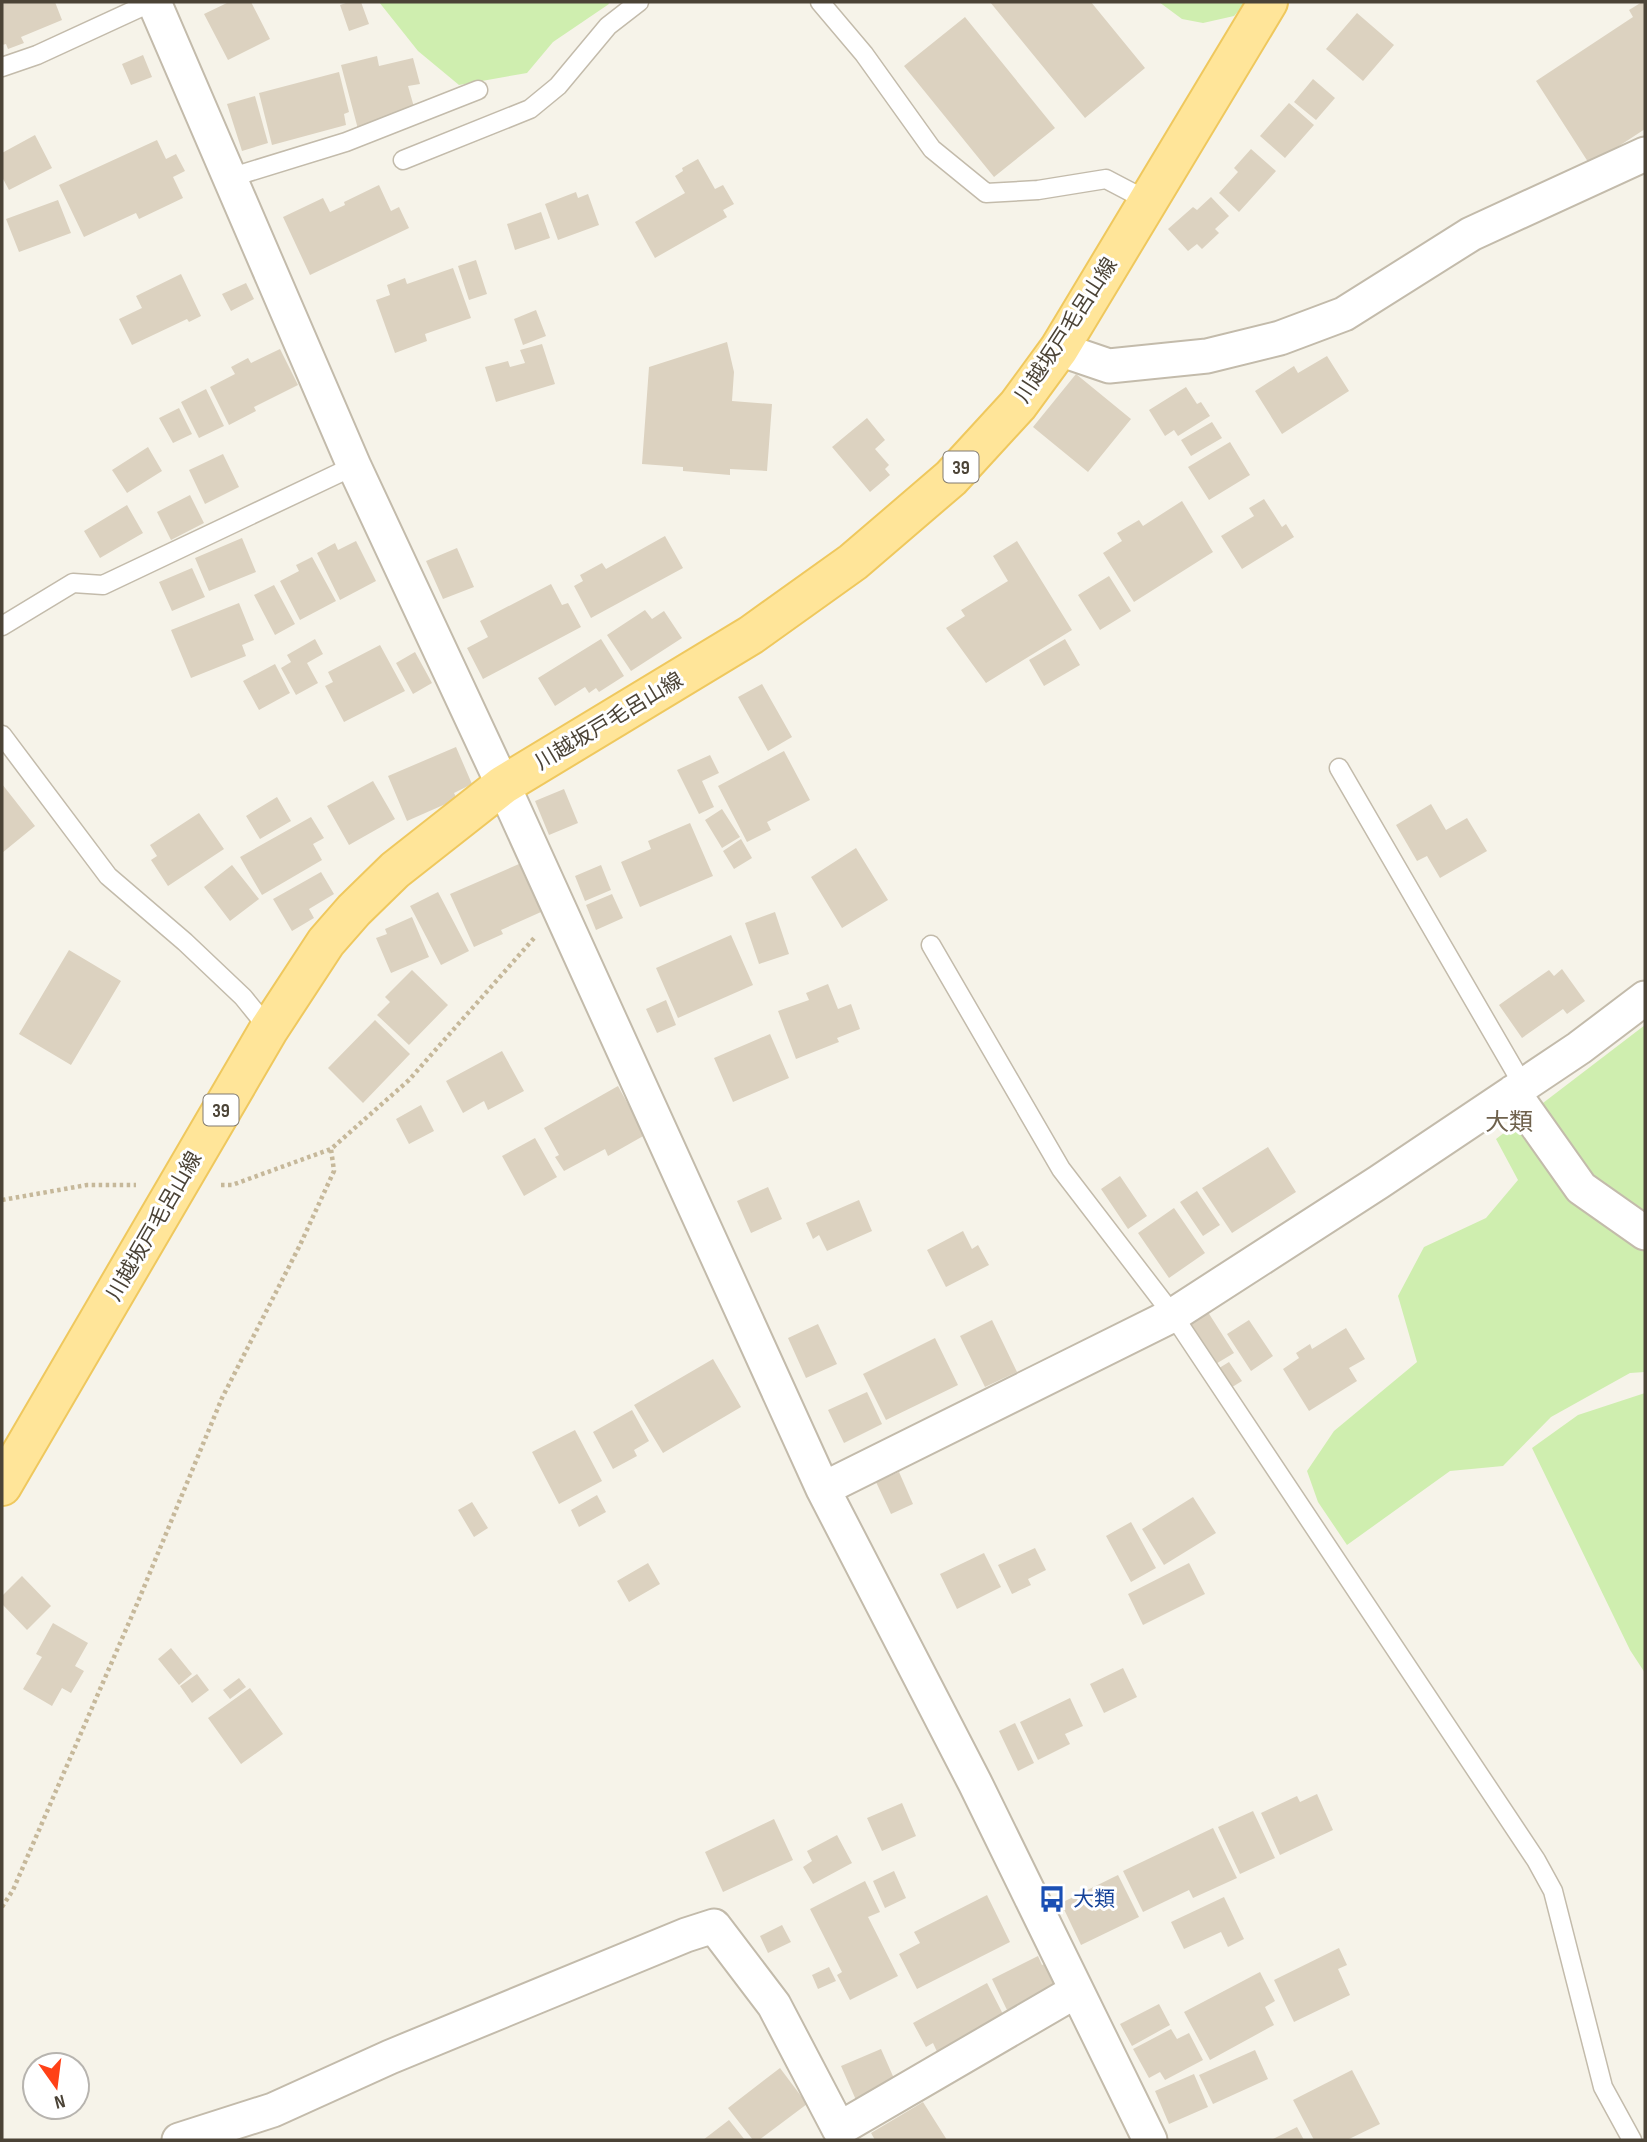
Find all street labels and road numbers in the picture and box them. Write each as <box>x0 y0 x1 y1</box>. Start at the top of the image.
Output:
street label: 川越坂戸毛呂山線 <box>1010 253 1123 408</box>
road number: 39 <box>944 452 978 482</box>
street label: 川越坂戸毛呂山線 <box>531 667 688 775</box>
road number: 39 <box>204 1094 238 1126</box>
street label: 川越坂戸毛呂山線 <box>102 1147 207 1305</box>

